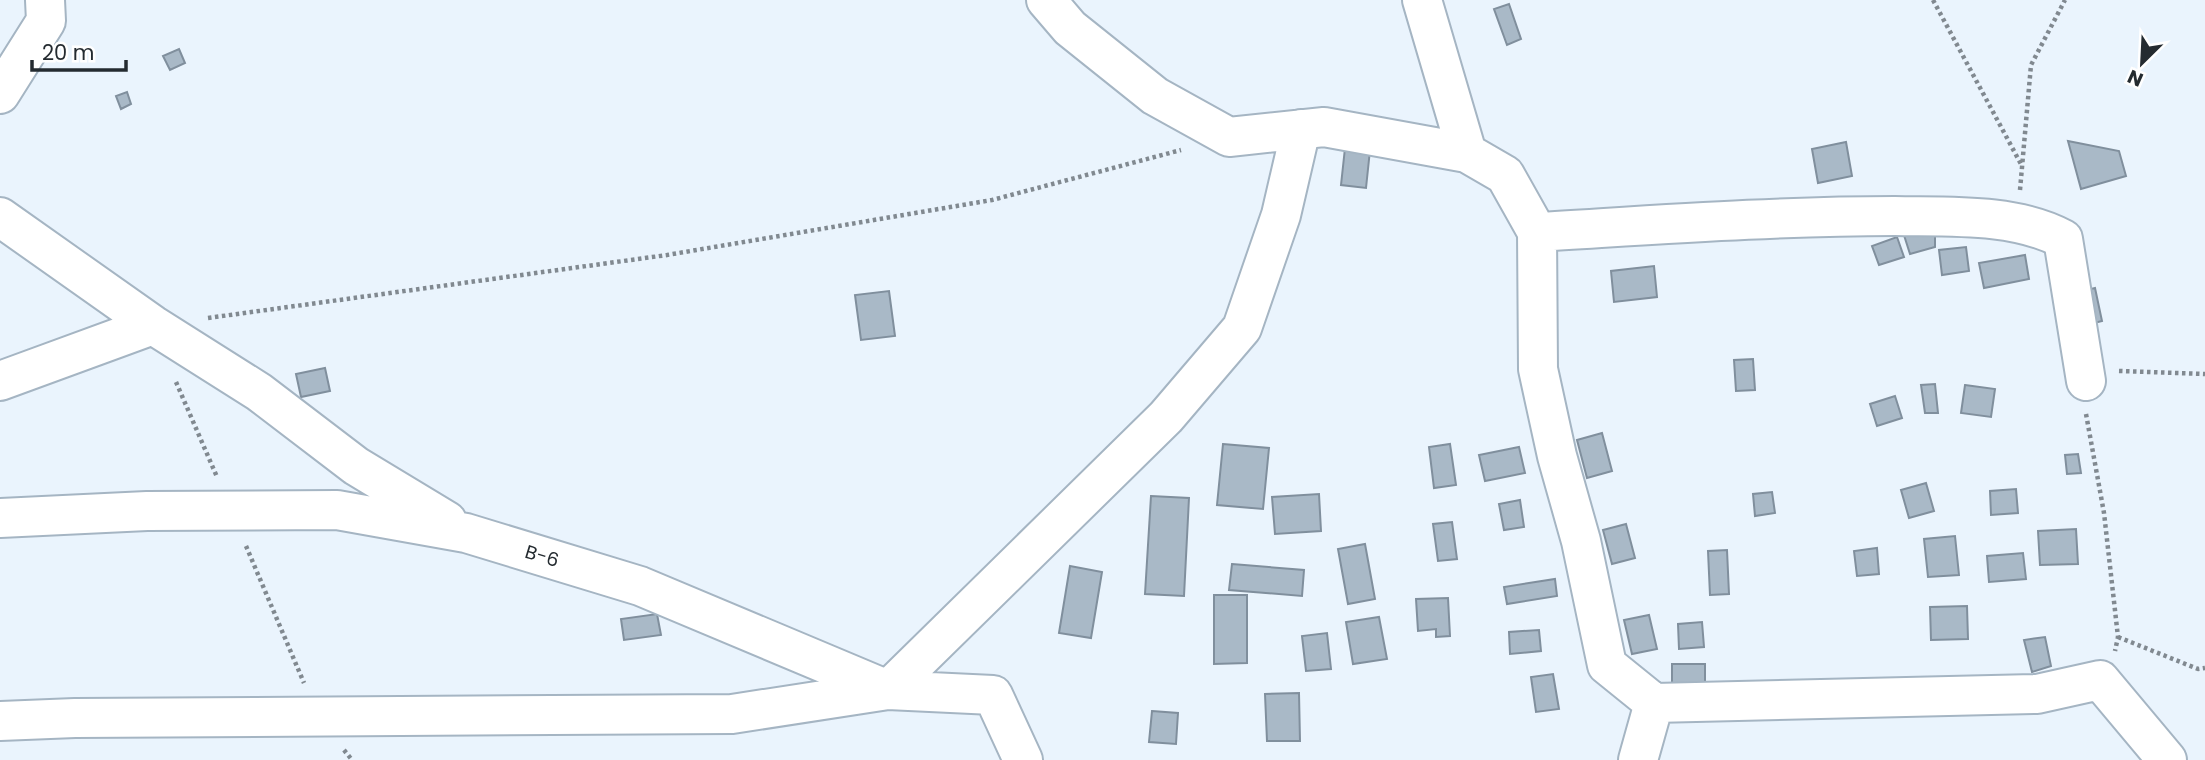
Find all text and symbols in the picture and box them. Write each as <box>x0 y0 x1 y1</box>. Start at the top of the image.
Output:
scale bar <box>32 28 126 72</box>
north arrow <box>2107 28 2177 98</box>
text: 20 m <box>42 38 95 67</box>
text: N <box>2123 63 2147 93</box>
street label: B-6 <box>522 538 562 574</box>

